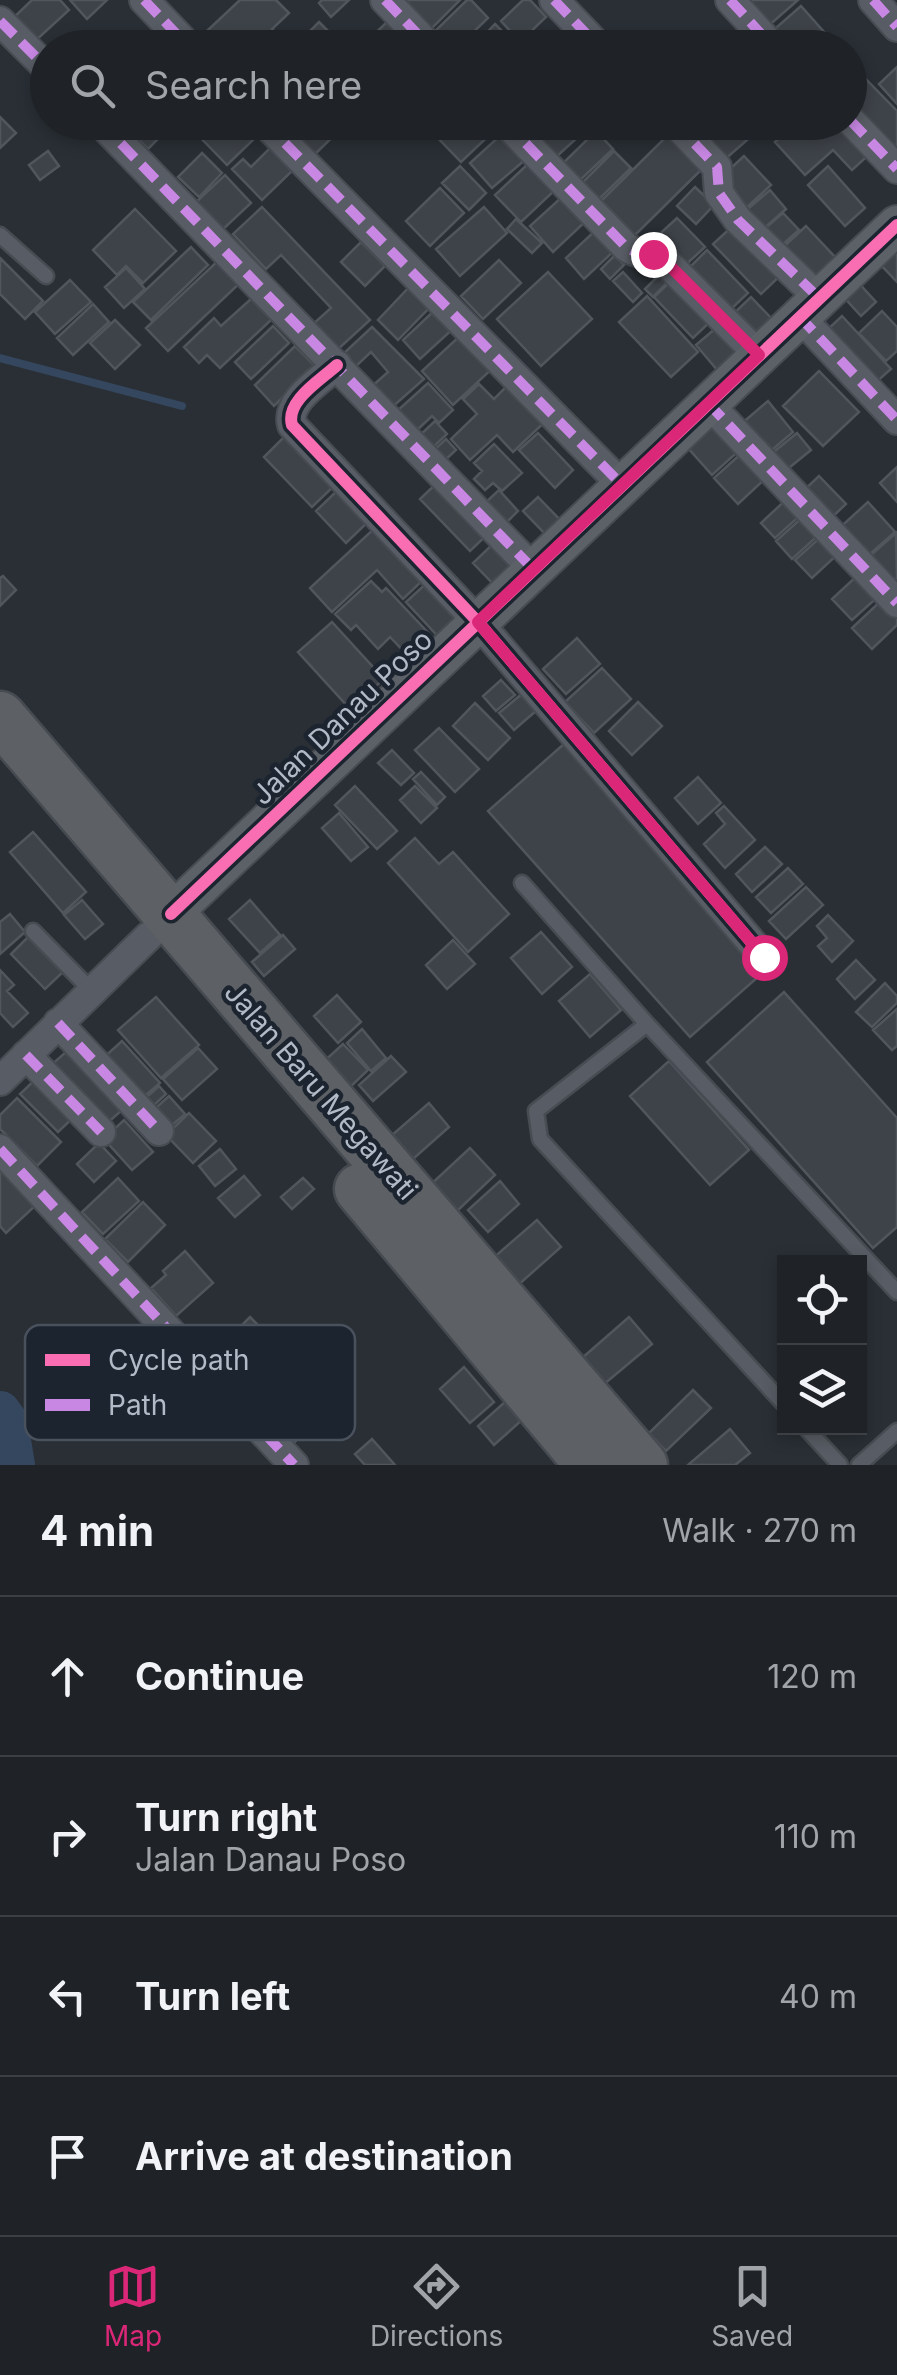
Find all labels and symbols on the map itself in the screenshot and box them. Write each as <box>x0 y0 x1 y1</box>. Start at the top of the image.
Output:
route end <box>631 232 677 278</box>
street label: Jalan Danau Poso <box>245 622 439 812</box>
route start <box>742 935 788 981</box>
street label: Jalan Baru Megawati <box>217 975 425 1207</box>
legend <box>25 1325 355 1440</box>
text: Cycle path <box>108 1343 249 1377</box>
text: Path <box>108 1388 167 1422</box>

